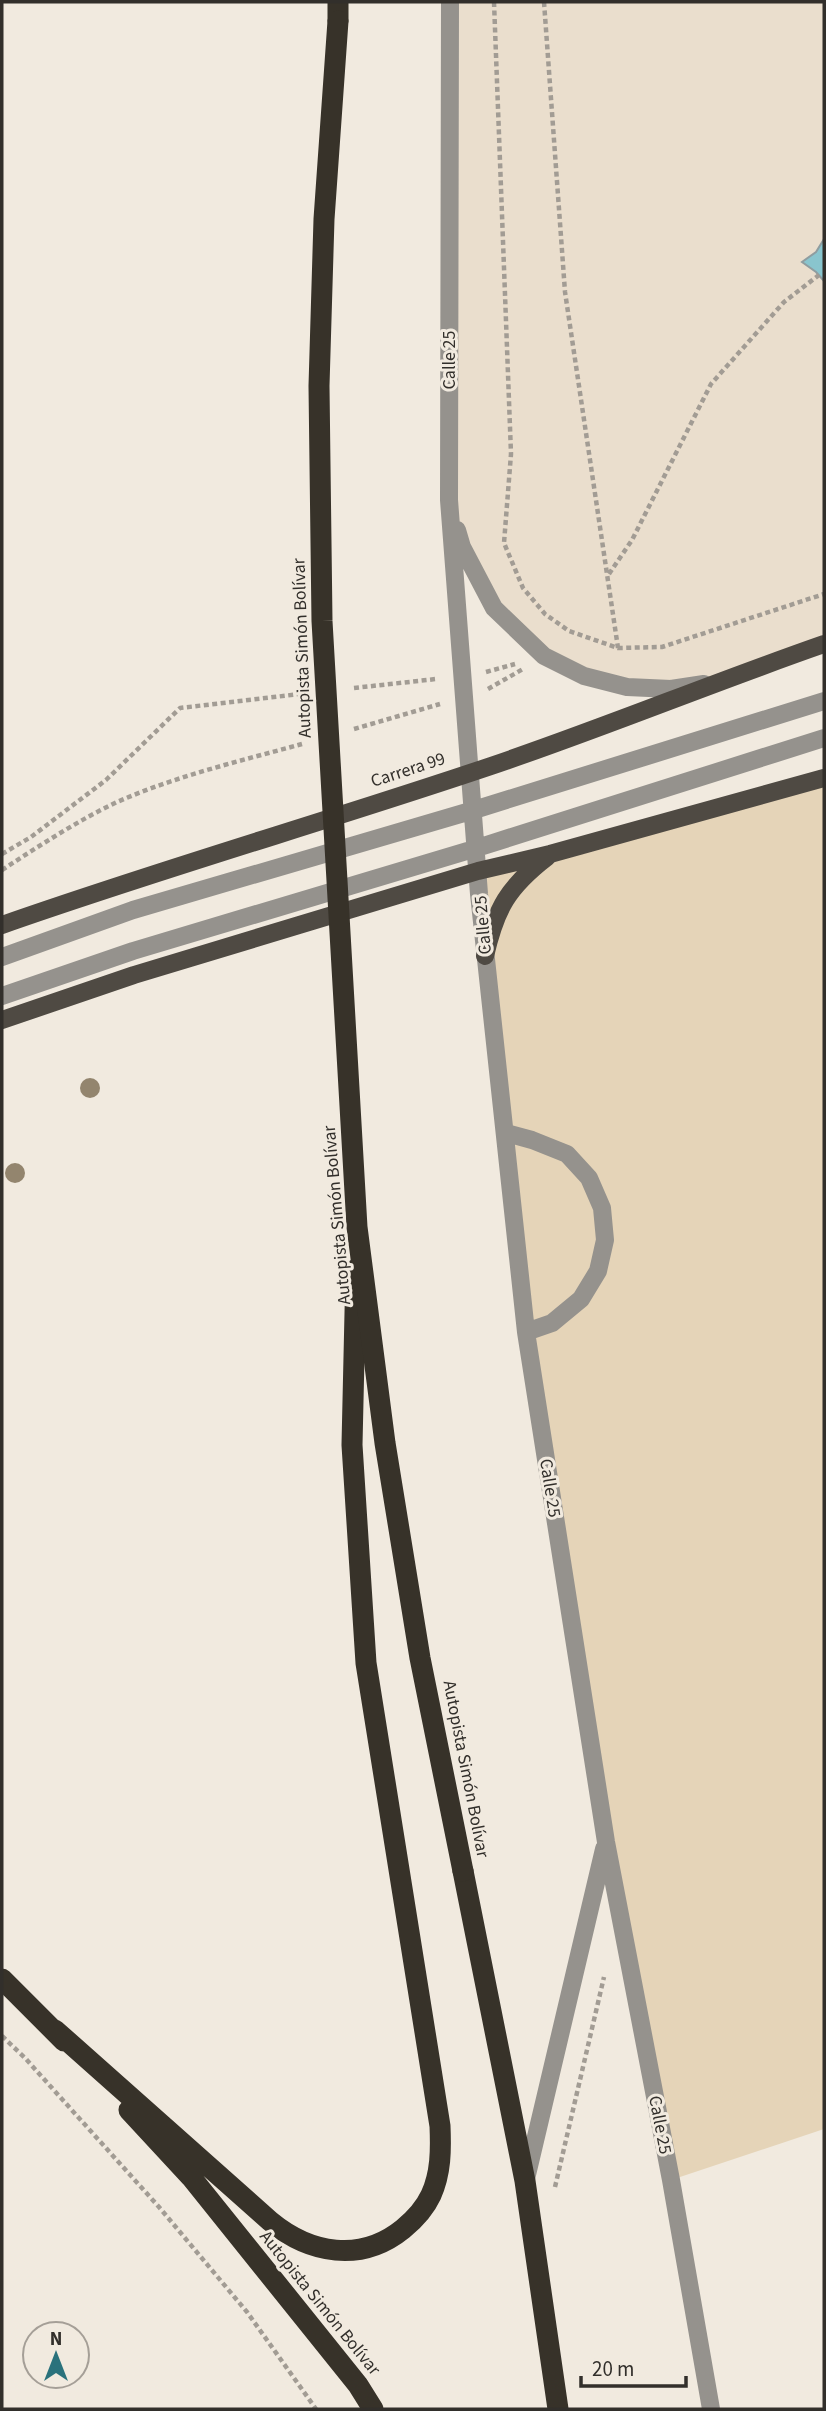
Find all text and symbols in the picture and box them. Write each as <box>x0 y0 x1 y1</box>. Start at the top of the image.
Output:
street label: Calle 25 <box>437 330 462 389</box>
street label: Autopista Simón Bolívar <box>286 557 318 738</box>
street label: Carrera 99 <box>368 746 449 794</box>
street label: Calle 25 <box>468 894 498 955</box>
street label: Autopista Simón Bolívar <box>317 1124 357 1306</box>
street label: Calle 25 <box>533 1457 567 1519</box>
street label: Autopista Simón Bolívar <box>437 1678 496 1860</box>
street label: Calle 25 <box>642 2094 678 2156</box>
street label: Autopista Simón Bolívar <box>254 2225 387 2381</box>
north arrow <box>21 2320 91 2390</box>
text: N <box>50 2326 62 2353</box>
scale bar <box>581 2344 686 2388</box>
text: 20 m <box>592 2354 634 2384</box>

